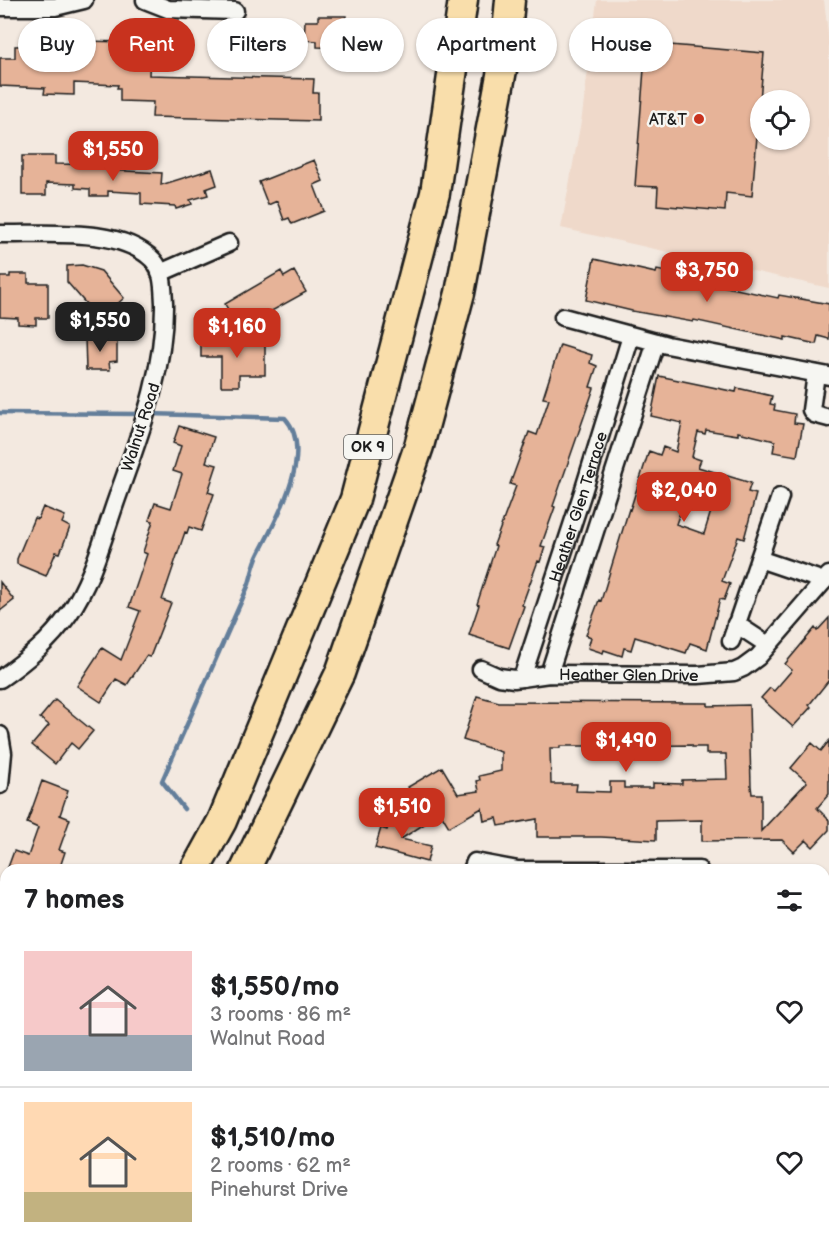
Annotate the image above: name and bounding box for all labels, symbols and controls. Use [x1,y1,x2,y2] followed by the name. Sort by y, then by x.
[18,18,96,72] chip: Buy
[108,18,195,72] chip: Rent
[207,18,308,72] chip: Filters
[320,18,404,72] chip: New
[416,18,557,72] chip: Apartment
[569,18,673,72] chip: House
[750,90,810,150] map controls
[750,90,810,150] button: locate
[649,111,687,130] place label: AT&T
[692,112,706,126] marker: AT&T
[64,131,162,182] pin: $1,550
[82,138,144,162] text: $1,550
[658,252,756,303] pin: $3,750
[675,259,739,283] text: $3,750
[51,302,149,353] pin: $1,550
[188,308,286,359] pin: $1,160
[69,309,131,333] text: $1,550
[207,315,267,339] text: $1,160
[118,381,165,474] street label: Walnut Road
[546,429,612,585] street label: Heather Glen Terrace
[344,435,392,459] road number: OK 9
[635,472,733,523] pin: $2,040
[651,479,717,503] text: $2,040
[559,666,699,686] street label: Heather Glen Drive
[577,722,675,773] pin: $1,490
[595,729,657,753] text: $1,490
[353,788,451,839] pin: $1,510
[373,795,431,819] text: $1,510
[773,884,806,917] icon: filters
[24,885,124,916] text: 7 homes
[210,972,339,1003] text: $1,550/mo
[72,975,144,1047] icon: home
[773,995,806,1028] icon: heart
[210,1003,351,1027] text: 3 rooms · 86 m²
[210,1027,325,1051] text: Walnut Road
[210,1123,335,1154] text: $1,510/mo
[72,1126,144,1198] icon: home
[773,1146,806,1179] icon: heart
[210,1154,351,1178] text: 2 rooms · 62 m²
[210,1178,348,1202] text: Pinehurst Drive

